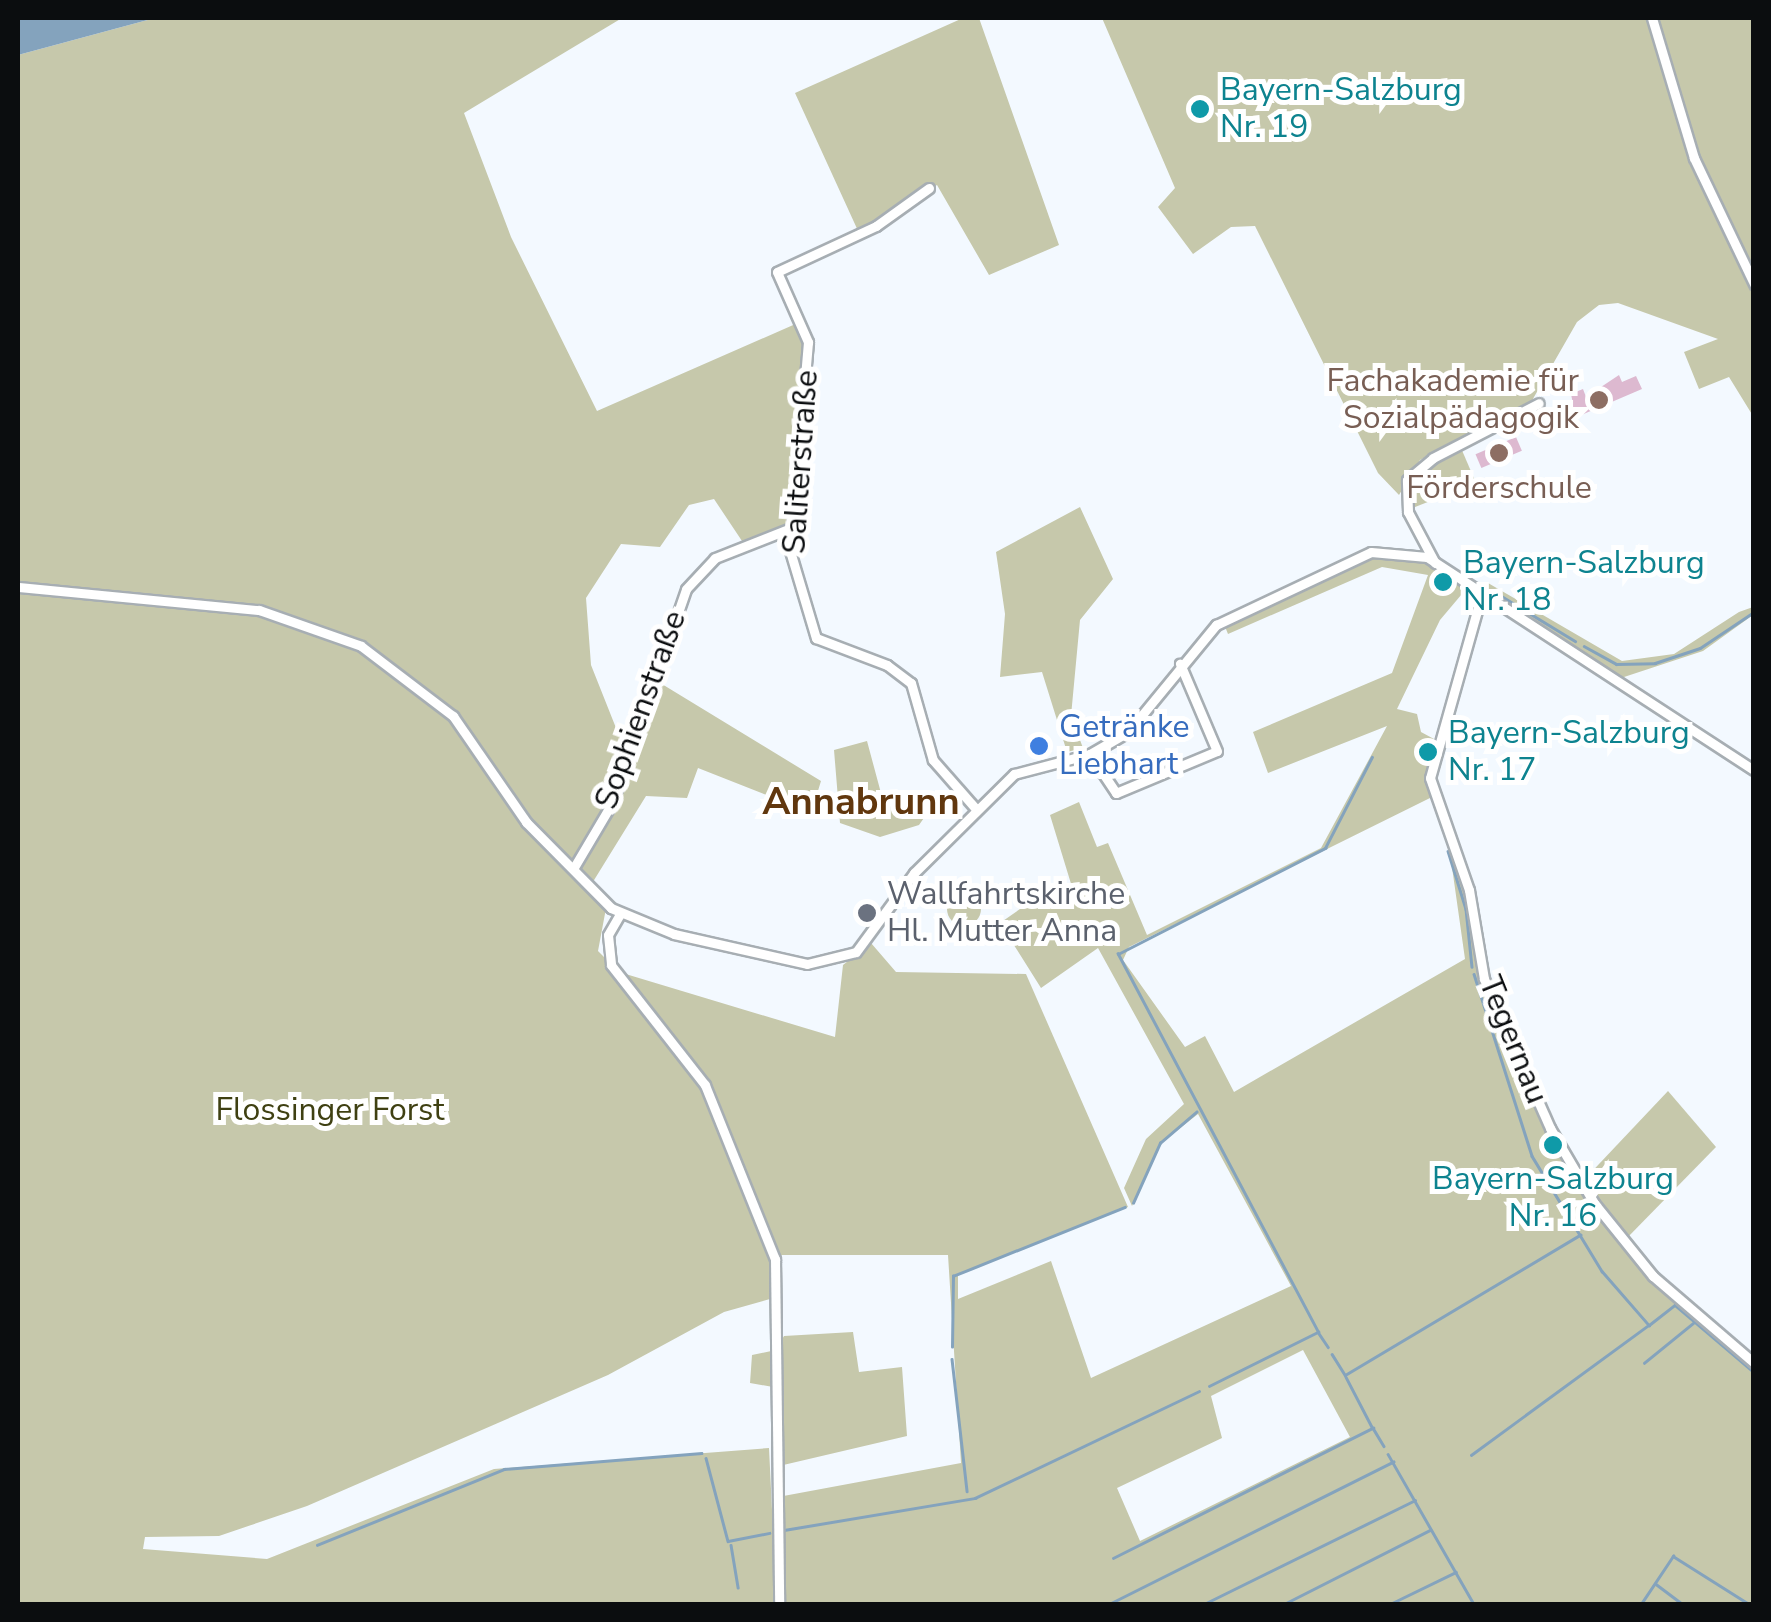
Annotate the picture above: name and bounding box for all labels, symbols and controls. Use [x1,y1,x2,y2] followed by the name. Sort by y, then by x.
[1220,72,1462,147] place label: Bayern-Salzburg Nr. 19
[1189,98,1211,120] marker: Bayern-Salzburg Nr. 19
[1327,363,1579,438] place label: Fachakademie für Sozialpädagogik
[775,369,827,555] street label: Saliterstraße
[1588,389,1610,411] marker: Fachakademie für Sozialpädagogik
[1488,442,1510,464] marker: Förderschule
[1406,469,1592,507] place label: Förderschule
[1463,545,1705,620] place label: Bayern-Salzburg Nr. 18
[1432,571,1454,593] marker: Bayern-Salzburg Nr. 18
[587,606,695,814] street label: Sophienstraße
[1059,709,1189,784] place label: Getränke Liebhart
[1448,715,1690,790] place label: Bayern-Salzburg Nr. 17
[1028,735,1050,757] marker: Getränke Liebhart
[1417,741,1439,763] marker: Bayern-Salzburg Nr. 17
[762,779,960,825] district label: Annabrunn
[887,876,1125,951] place label: Wallfahrtskirche Hl. Mutter Anna
[856,902,878,924] marker: Wallfahrtskirche Hl. Mutter Anna
[1470,971,1556,1109] street label: Tegernau
[216,1091,444,1129] park label: Flossinger Forst
[1542,1134,1564,1156] marker: Bayern-Salzburg Nr. 16
[1432,1161,1674,1236] place label: Bayern-Salzburg Nr. 16

